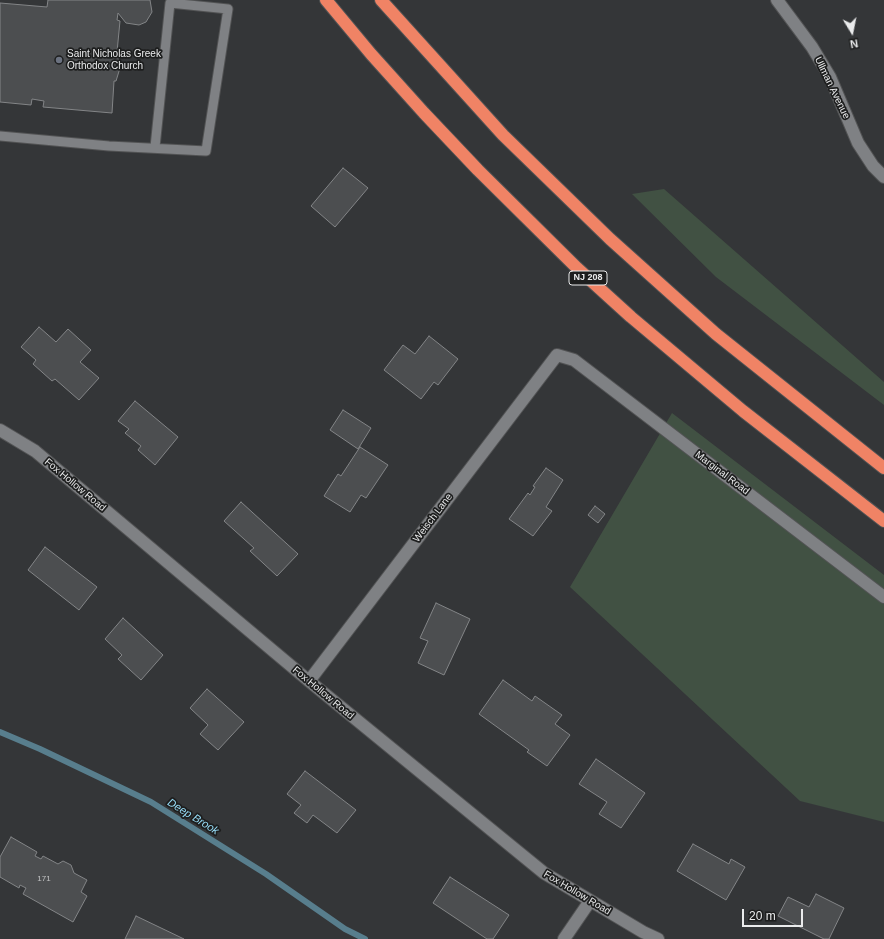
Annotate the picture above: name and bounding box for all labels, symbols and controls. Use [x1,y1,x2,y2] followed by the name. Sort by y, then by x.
[832,12,872,52] north arrow
[849,37,859,50] text: N
[67,48,161,72] place label: Saint Nicholas Greek Orthodox Church
[54,55,64,65] marker: Saint Nicholas Greek Orthodox Church
[812,55,852,121] street label: Ullman Avenue
[569,271,607,285] road number: NJ 208
[692,449,752,497] street label: Marginal Road
[42,456,108,514] street label: Fox Hollow Road
[411,491,455,545] street label: Weisch Lane
[290,664,356,722] street label: Fox Hollow Road
[165,796,221,838] water label: Deep Brook
[541,868,613,918] street label: Fox Hollow Road
[37,874,51,884] house number: 171
[744,901,805,927] scale bar
[749,909,776,923] text: 20 m

